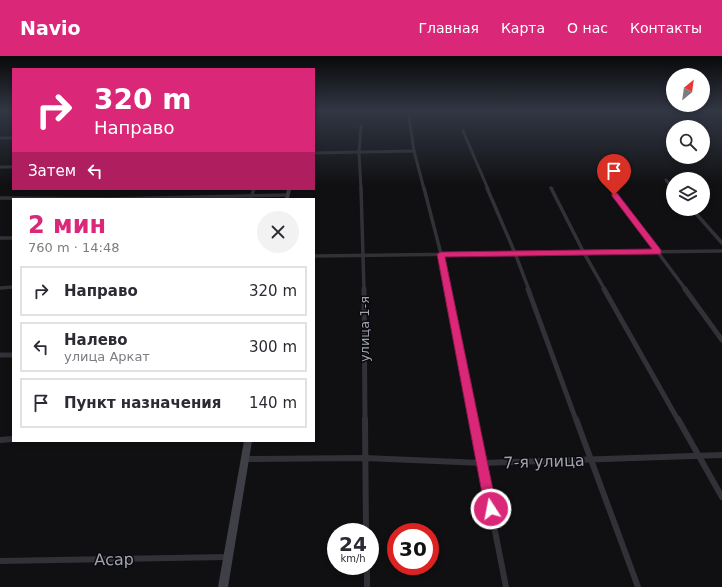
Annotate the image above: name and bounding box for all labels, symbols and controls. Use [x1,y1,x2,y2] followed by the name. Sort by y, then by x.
[20,17,81,39] text: Navio
[418,20,479,36] text: Главная
[501,20,545,36] text: Карта
[567,20,608,36] text: О нас
[630,20,702,36] text: Контакты
[666,68,710,112] north arrow
[666,68,710,216] map controls
[94,83,191,116] text: 320 m
[28,84,80,136] icon: right
[94,117,174,138] text: Направо
[666,120,710,164] button: search
[597,154,631,195] pin
[84,160,106,182] icon: left
[603,160,625,182] icon: arrive
[28,162,76,180] text: Затем
[666,172,710,216] button: layers
[28,211,106,239] text: 2 мин
[257,211,299,253] button: close
[28,240,119,255] text: 760 m · 14:48
[30,280,52,302] icon: right
[64,282,138,300] text: Направо
[249,282,297,300] text: 320 m
[357,296,372,362] street label: улица 1-я
[64,331,128,349] text: Налево
[30,336,52,358] icon: left
[249,338,297,356] text: 300 m
[64,349,150,364] text: улица Аркат
[30,392,52,414] icon: arrive
[64,394,221,412] text: Пункт назначения
[249,394,297,412] text: 140 m
[503,451,585,472] street label: 7-я улица
[470,488,512,530] position arrow
[387,523,439,575] speed limit sign: 30
[339,532,367,556] text: 24
[94,550,134,569] street label: Асар
[340,553,366,564] text: km/h

